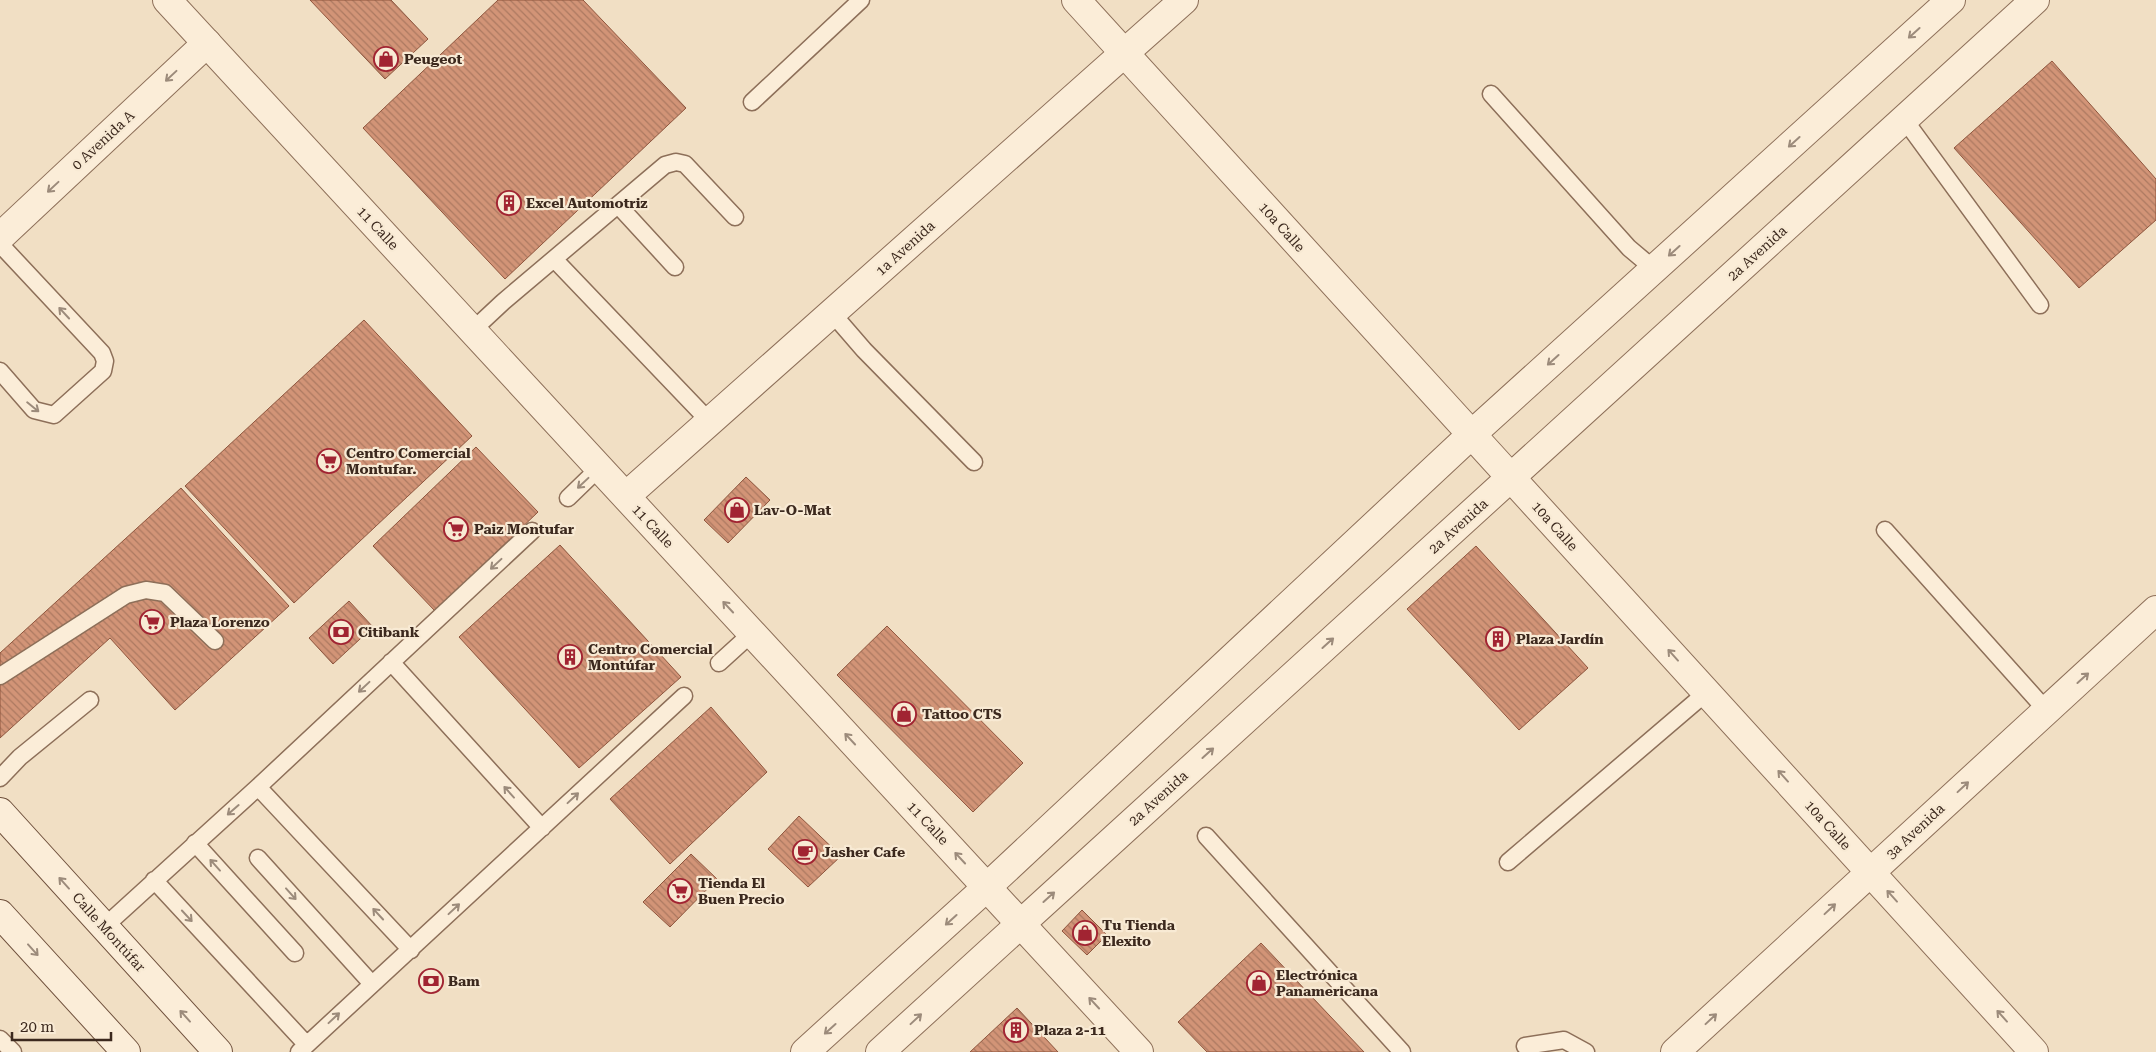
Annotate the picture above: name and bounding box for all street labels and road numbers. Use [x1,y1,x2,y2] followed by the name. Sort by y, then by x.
[68,107,138,173] street label: 0 Avenida A
[1256,199,1308,255] street label: 10a Calle
[354,203,402,253] street label: 11 Calle
[872,217,938,279] street label: 1a Avenida
[1724,222,1790,284] street label: 2a Avenida
[1425,495,1491,557] street label: 2a Avenida
[1529,498,1581,554] street label: 10a Calle
[629,501,677,551] street label: 11 Calle
[1125,767,1191,829] street label: 2a Avenida
[1802,797,1854,853] street label: 10a Calle
[904,798,952,848] street label: 11 Calle
[1883,800,1948,862] street label: 3a Avenida
[69,889,149,975] street label: Calle Montúfar

